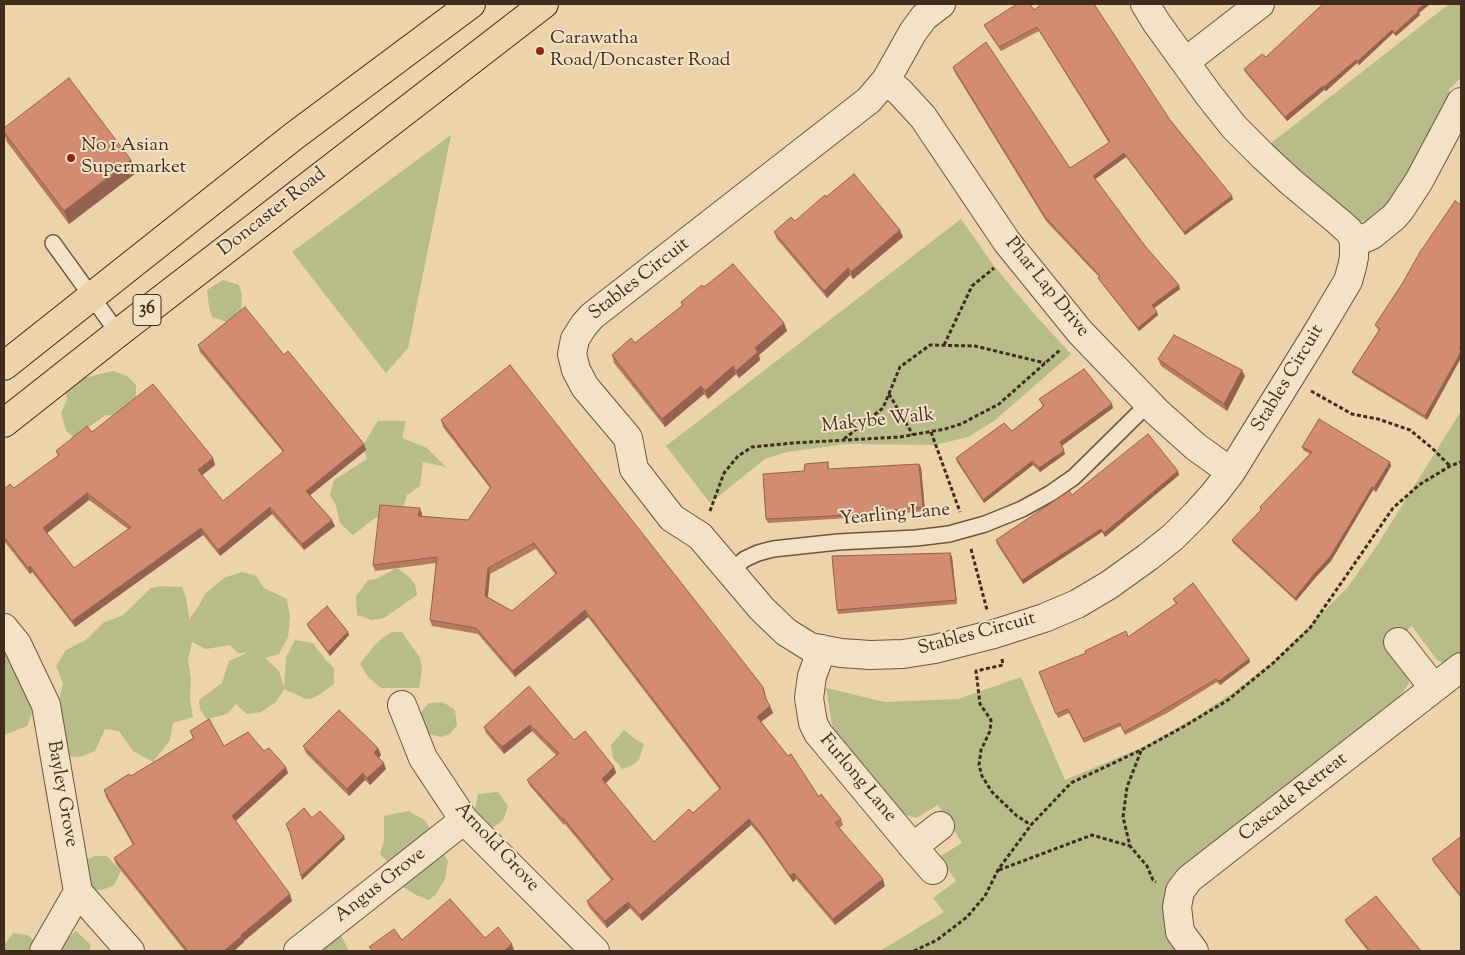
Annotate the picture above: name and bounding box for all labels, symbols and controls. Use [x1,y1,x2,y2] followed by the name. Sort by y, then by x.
[550,29,731,73] place label: Carawatha Road/Doncaster Road
[534,45,546,57] marker: Carawatha Road/Doncaster Road
[81,136,186,180] place label: No 1 Asian Supermarket
[65,152,77,164] marker: No 1 Asian Supermarket
[215,164,331,262] street label: Doncaster Road
[999,233,1093,343] street label: Phar Lap Drive
[585,234,695,326] street label: Stables Circuit
[133,294,161,326] road number: 36
[1248,321,1330,437] street label: Stables Circuit
[820,405,936,439] street label: Makybe Walk
[839,500,951,532] street label: Yearling Lane
[916,608,1038,662] street label: Stables Circuit
[813,730,901,828] street label: Furlong Lane
[40,739,82,849] street label: Bayley Grove
[1235,749,1353,847] street label: Cascade Retreat
[449,798,543,898] street label: Arnold Grove
[331,843,431,929] street label: Angus Grove

